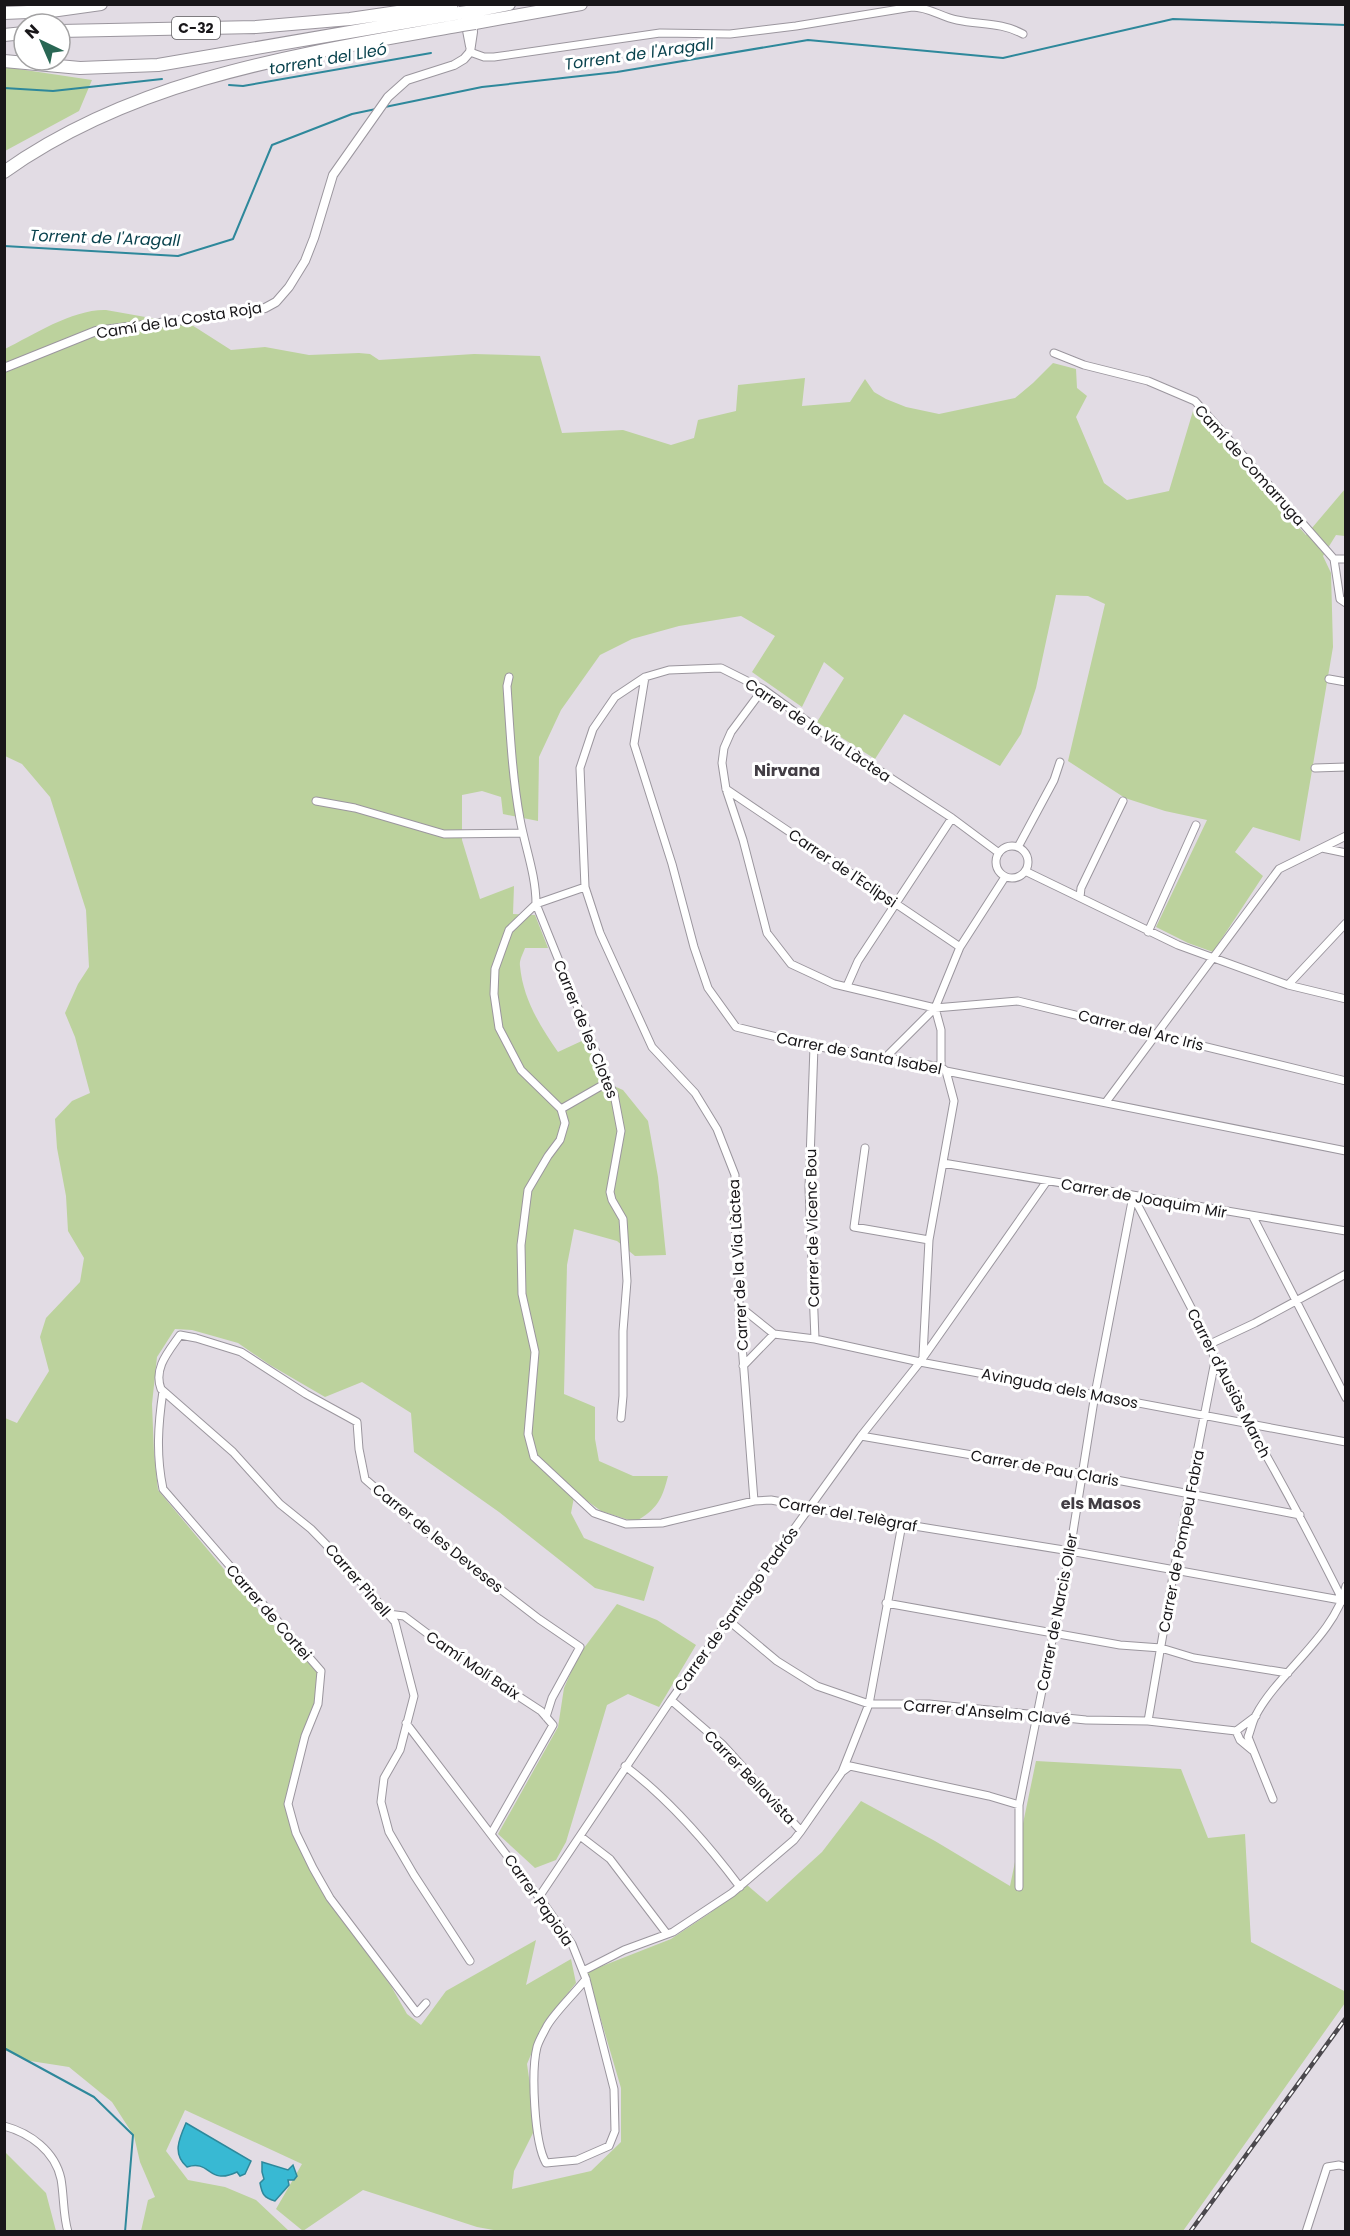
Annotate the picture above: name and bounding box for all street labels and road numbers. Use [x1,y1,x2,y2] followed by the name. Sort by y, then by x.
[172,17,220,39] road number: C-32
[95,297,263,343] street label: Camí de la Costa Roja
[1190,400,1310,530] street label: Camí de Comarruga
[741,673,895,787] street label: Carrer de la Via Làctea
[784,824,902,912] street label: Carrer de l'Eclipsi
[549,957,623,1101] street label: Carrer de les Clotes
[1076,1004,1206,1056] street label: Carrer del Arc Iris
[774,1027,944,1079] street label: Carrer de Santa Isabel
[800,1149,824,1307] street label: Carrer de Vicenc Bou
[1059,1173,1229,1223] street label: Carrer de Joaquim Mir
[723,1179,753,1351] street label: Carrer de la Via Làctea
[1182,1305,1276,1461] street label: Carrer d'Ausiàs March
[980,1363,1140,1414] street label: Avinguda dels Masos
[969,1445,1121,1491] street label: Carrer de Pau Claris
[1153,1448,1209,1634] street label: Carrer de Pompeu Fabra
[368,1479,508,1597] street label: Carrer de les Deveses
[777,1491,919,1537] street label: Carrer del Telègraf
[669,1522,803,1696] street label: Carrer de Santiago Padrós
[1031,1531,1083,1693] street label: Carrer de Narcis Oller
[320,1539,396,1621] street label: Carrer Pinell
[222,1560,316,1664] street label: Carrer de Cortei
[422,1626,524,1704] street label: Camí Molí Baix
[903,1694,1071,1730] street label: Carrer d'Anselm Clavé
[700,1725,800,1829] street label: Carrer Bellavista
[499,1850,579,1950] street label: Carrer Papiola

